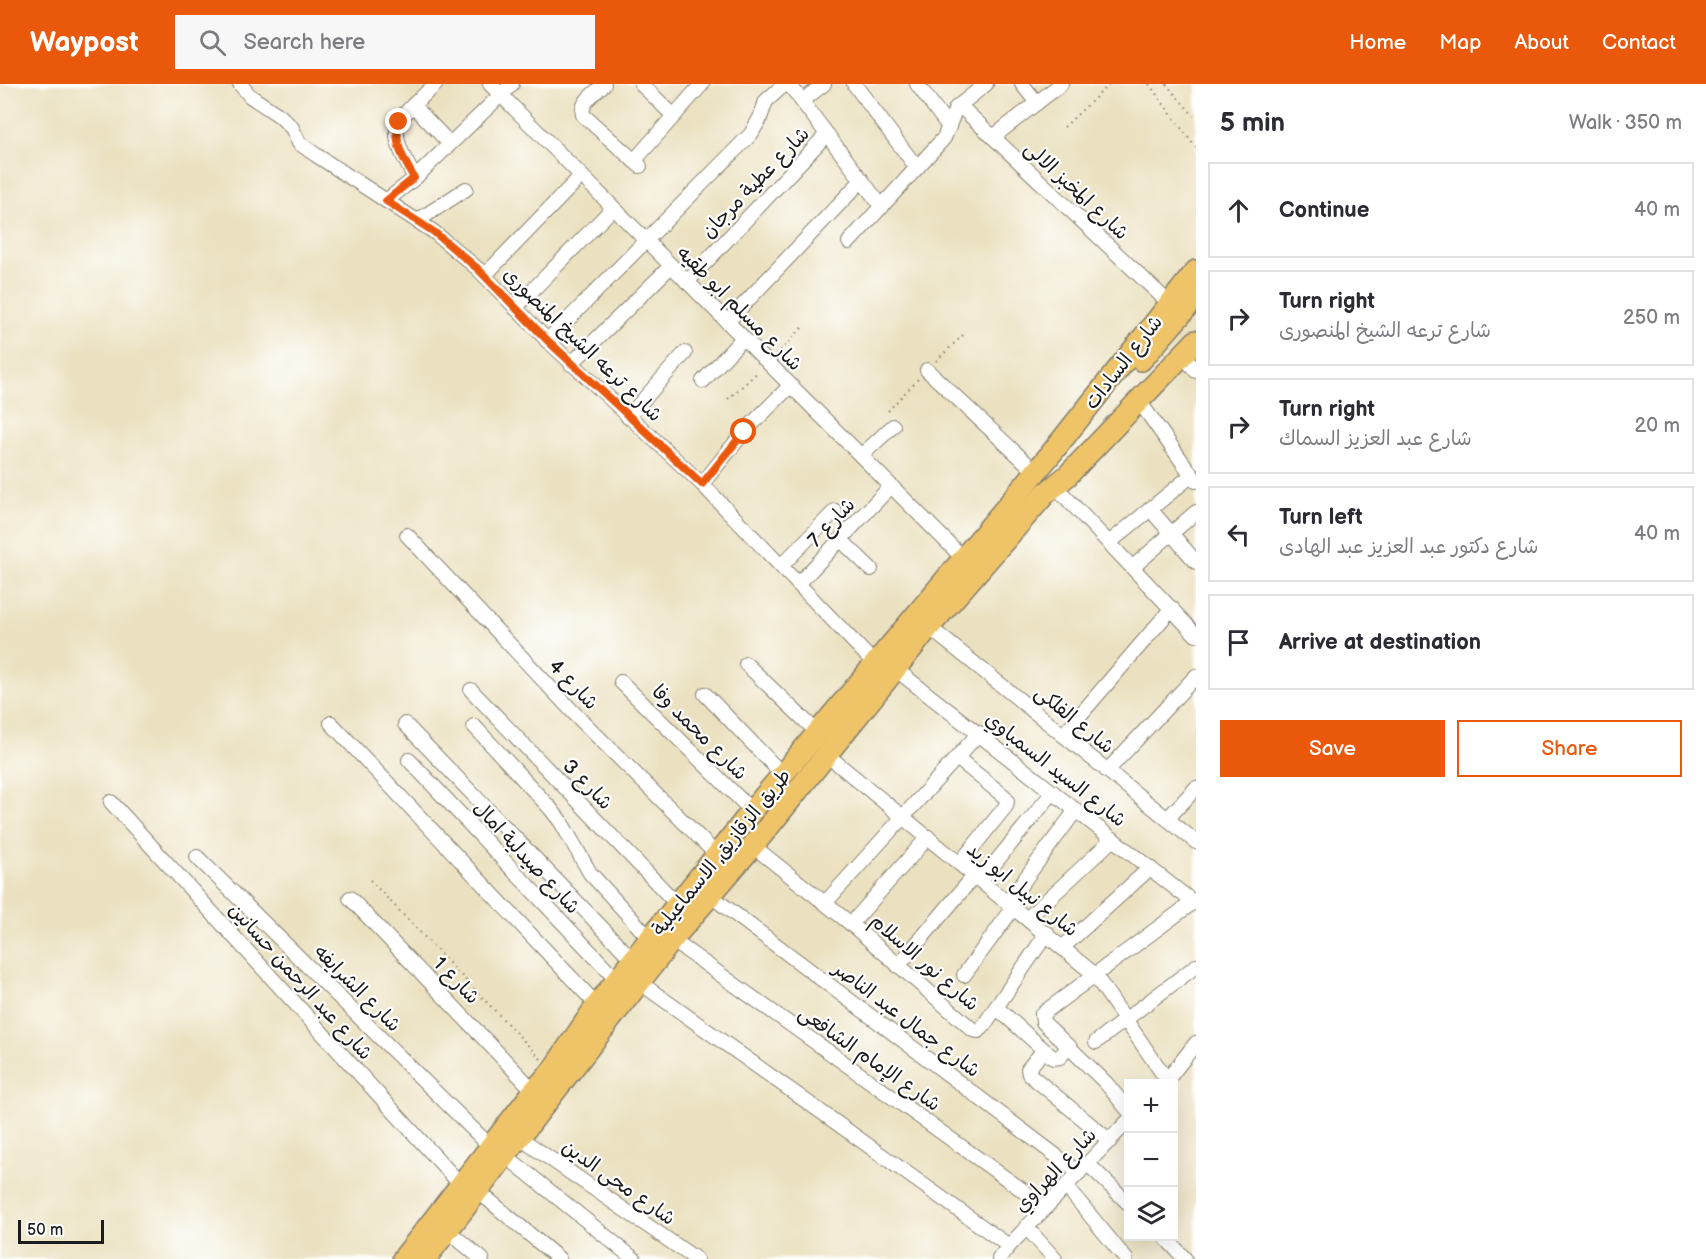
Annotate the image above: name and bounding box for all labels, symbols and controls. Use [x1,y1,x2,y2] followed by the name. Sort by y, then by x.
[175,15,595,69] search box
[30,26,139,59] text: Waypost
[196,26,229,59] icon: search
[244,29,365,56] text: Search here
[1349,30,1406,55] text: Home
[1439,30,1481,55] text: Map
[1514,30,1569,55] text: About
[1602,30,1676,55] text: Contact
[385,108,411,134] route end
[1220,108,1285,139] text: 5 min
[1569,111,1682,135] text: Walk · 350 m
[697,122,816,244] street label: شارع عطية مرجان
[1019,136,1133,246] street label: شارع المخبز الالى
[1222,194,1255,227] icon: ahead
[1279,197,1369,224] text: Continue
[1634,198,1680,222] text: 40 m
[670,241,807,378] street label: شارع مسلم ابو طقيه
[497,262,667,428] street label: شارع ترعه الشيخ المنصورى
[1279,288,1375,315] text: Turn right
[1222,302,1255,335] icon: right
[1623,306,1680,330] text: 250 m
[1080,311,1169,415] street label: شارع السادات
[1279,319,1491,343] text: شارع ترعه الشيخ المنصورى
[1279,396,1375,423] text: Turn right
[1222,410,1255,443] icon: right
[1635,414,1680,438] text: 20 m
[730,418,756,444] route start
[1279,427,1472,451] text: شارع عبد العزيز السماك
[803,493,861,553] street label: شارع 7
[1279,504,1363,531] text: Turn left
[1222,518,1255,551] icon: left
[1634,522,1680,546] text: 40 m
[1279,535,1539,559] text: شارع دكتور عبد العزيز عبد الهادى
[1222,626,1255,659] icon: arrive
[1279,629,1481,656] text: Arrive at destination
[543,654,603,716] street label: شارع 4
[646,680,752,786] street label: شارع محمد وفا
[1029,680,1119,760] street label: شارع الفلكى
[979,707,1131,834] street label: شارع السيد السمباوي
[1220,720,1445,777] button: Save
[1457,720,1682,777] button: Share
[557,754,617,816] street label: شارع 3
[647,764,797,941] street label: طريق الزقازيق, الاسماعيلية
[467,796,585,920] street label: شارع صيدلية امال
[961,838,1083,943] street label: شارع نبيل ابو زيد
[222,898,377,1066] street label: شارع عبد الرحمن حسانين
[864,909,984,1018] street label: شارع نور الاسلام
[308,940,406,1038] street label: شارع الشرايفه
[427,952,485,1010] street label: شارع 1
[826,955,985,1084] street label: شارع جمال عبد الناصر
[793,1001,945,1118] street label: شارع الإمام الشافعى
[1124,1079,1178,1241] map controls
[1124,1079,1178,1133] button: +
[1010,1123,1103,1219] street label: شارع الهراوي
[1124,1133,1178,1187] button: −
[556,1135,680,1232] street label: شارع محى الدين
[1124,1187,1178,1241] button: layers
[18,1217,104,1244] scale bar
[27,1221,63,1240] text: 50 m

